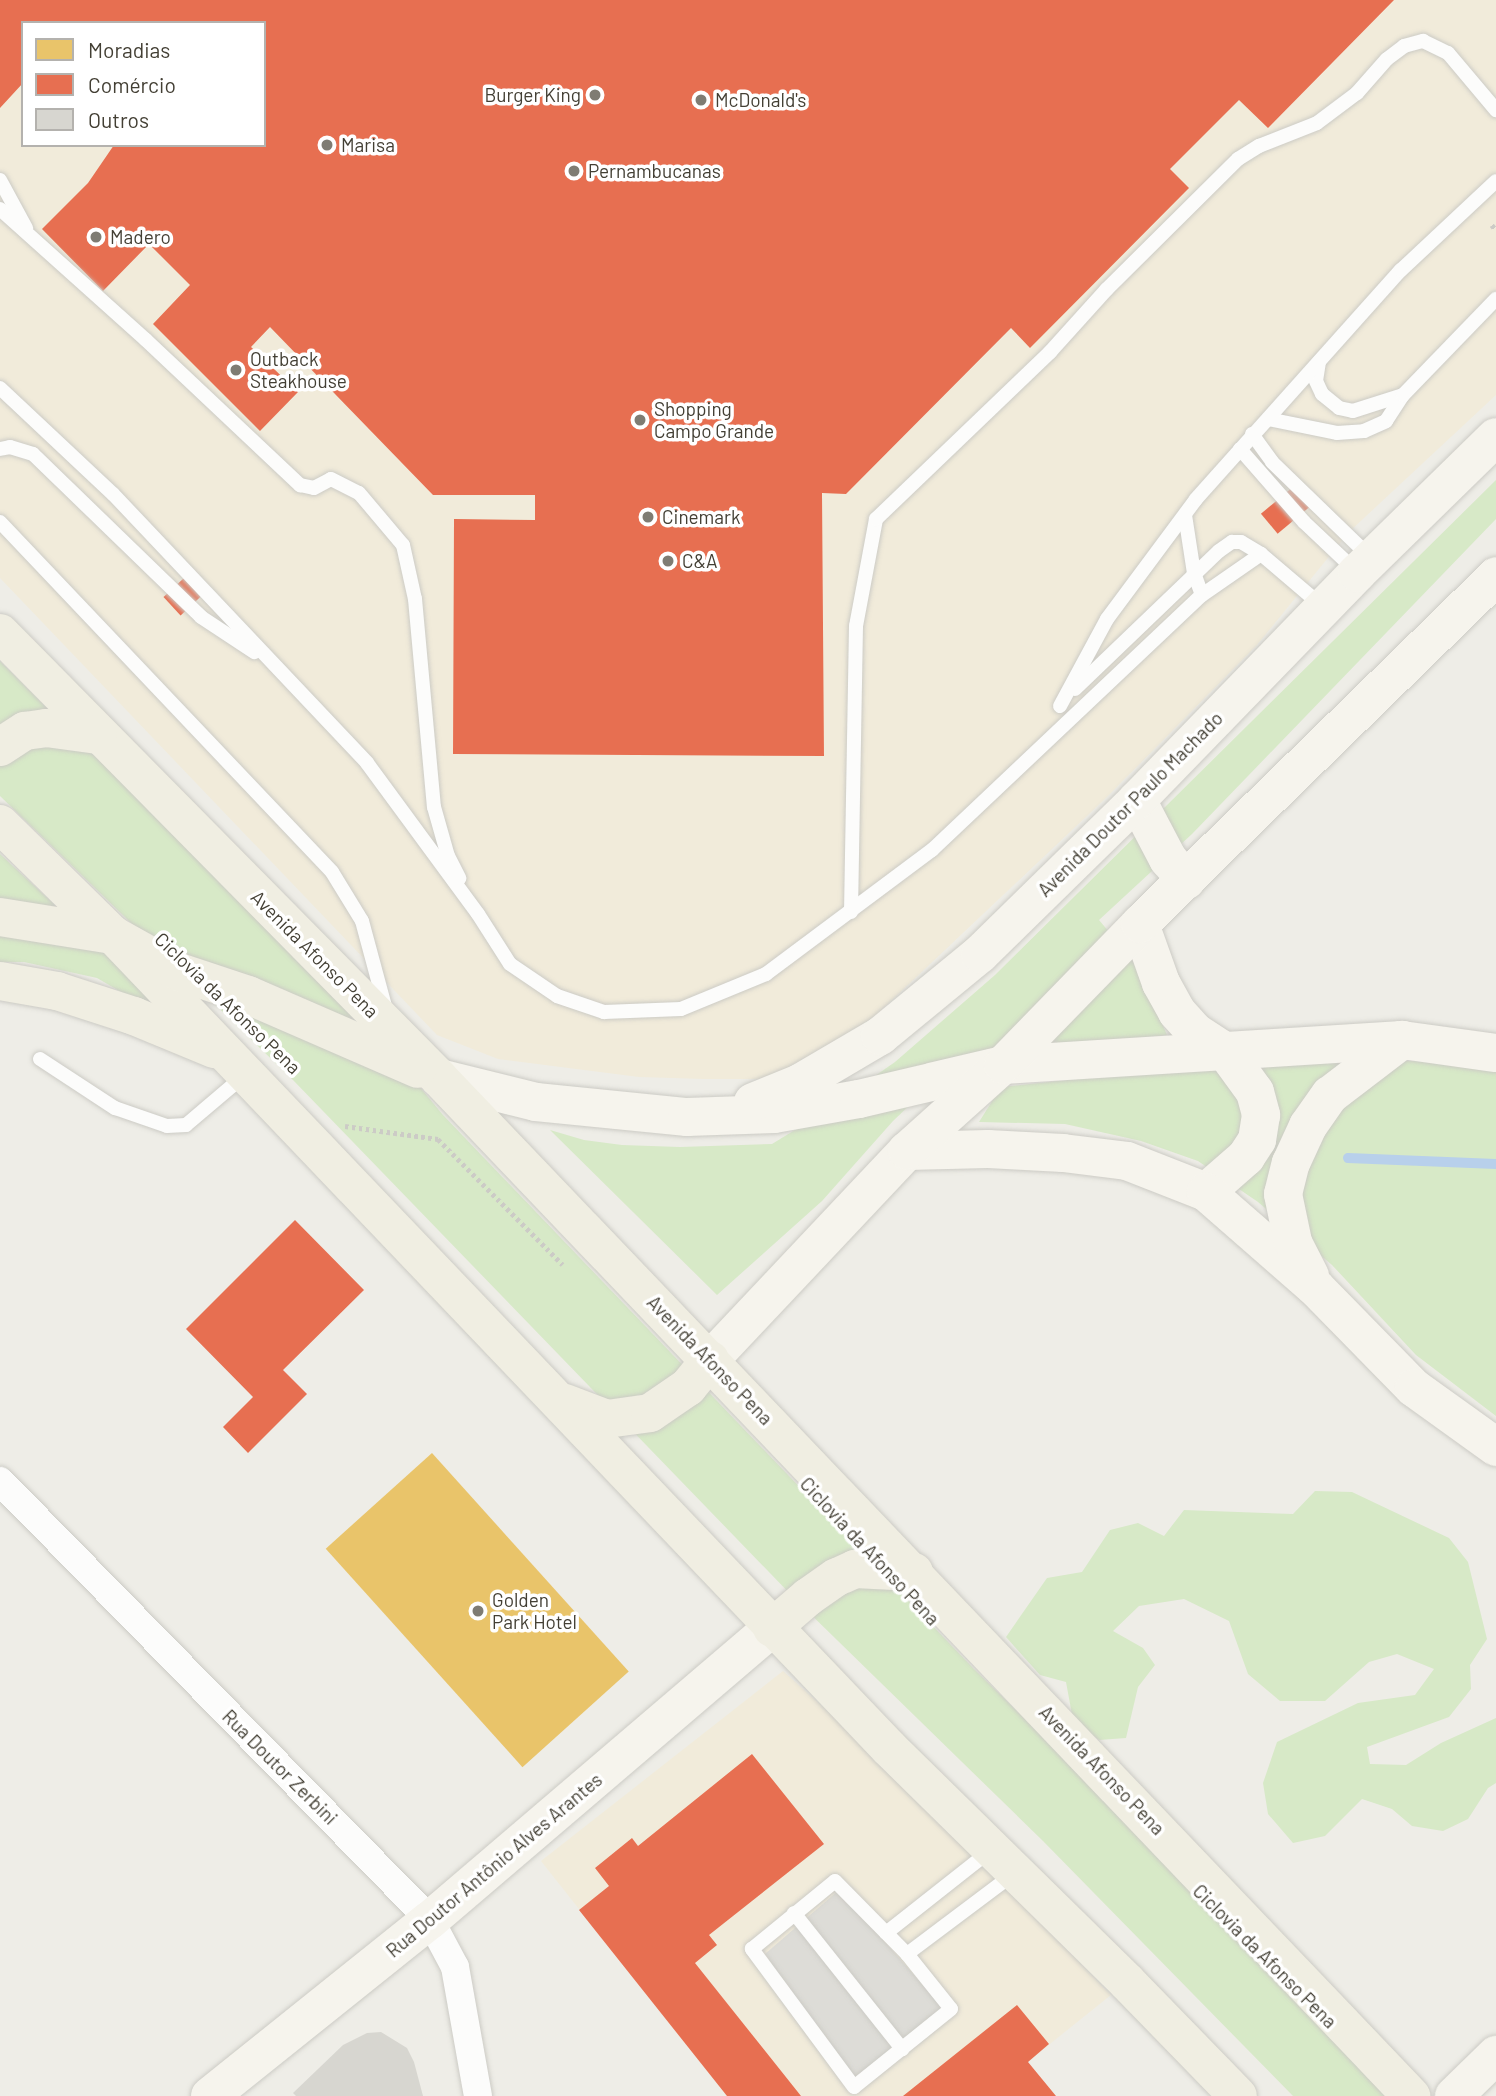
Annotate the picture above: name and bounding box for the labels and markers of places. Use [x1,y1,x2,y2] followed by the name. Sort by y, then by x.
[485,84,581,106] place label: Burger King
[587,87,603,103] marker: Burger King
[715,89,806,111] place label: McDonald's
[693,92,709,108] marker: McDonald's
[341,134,395,156] place label: Marisa
[319,137,335,153] marker: Marisa
[588,160,721,182] place label: Pernambucanas
[566,163,582,179] marker: Pernambucanas
[110,226,171,248] place label: Madero
[88,229,104,245] marker: Madero
[250,348,347,392] place label: Outback Steakhouse
[228,362,244,378] marker: Outback Steakhouse
[654,398,774,442] place label: Shopping Campo Grande
[632,412,648,428] marker: Shopping Campo Grande
[662,506,740,528] place label: Cinemark
[640,509,656,525] marker: Cinemark
[682,550,718,572] place label: C&A
[660,553,676,569] marker: C&A
[492,1589,577,1633] place label: Golden Park Hotel
[470,1603,486,1619] marker: Golden Park Hotel

